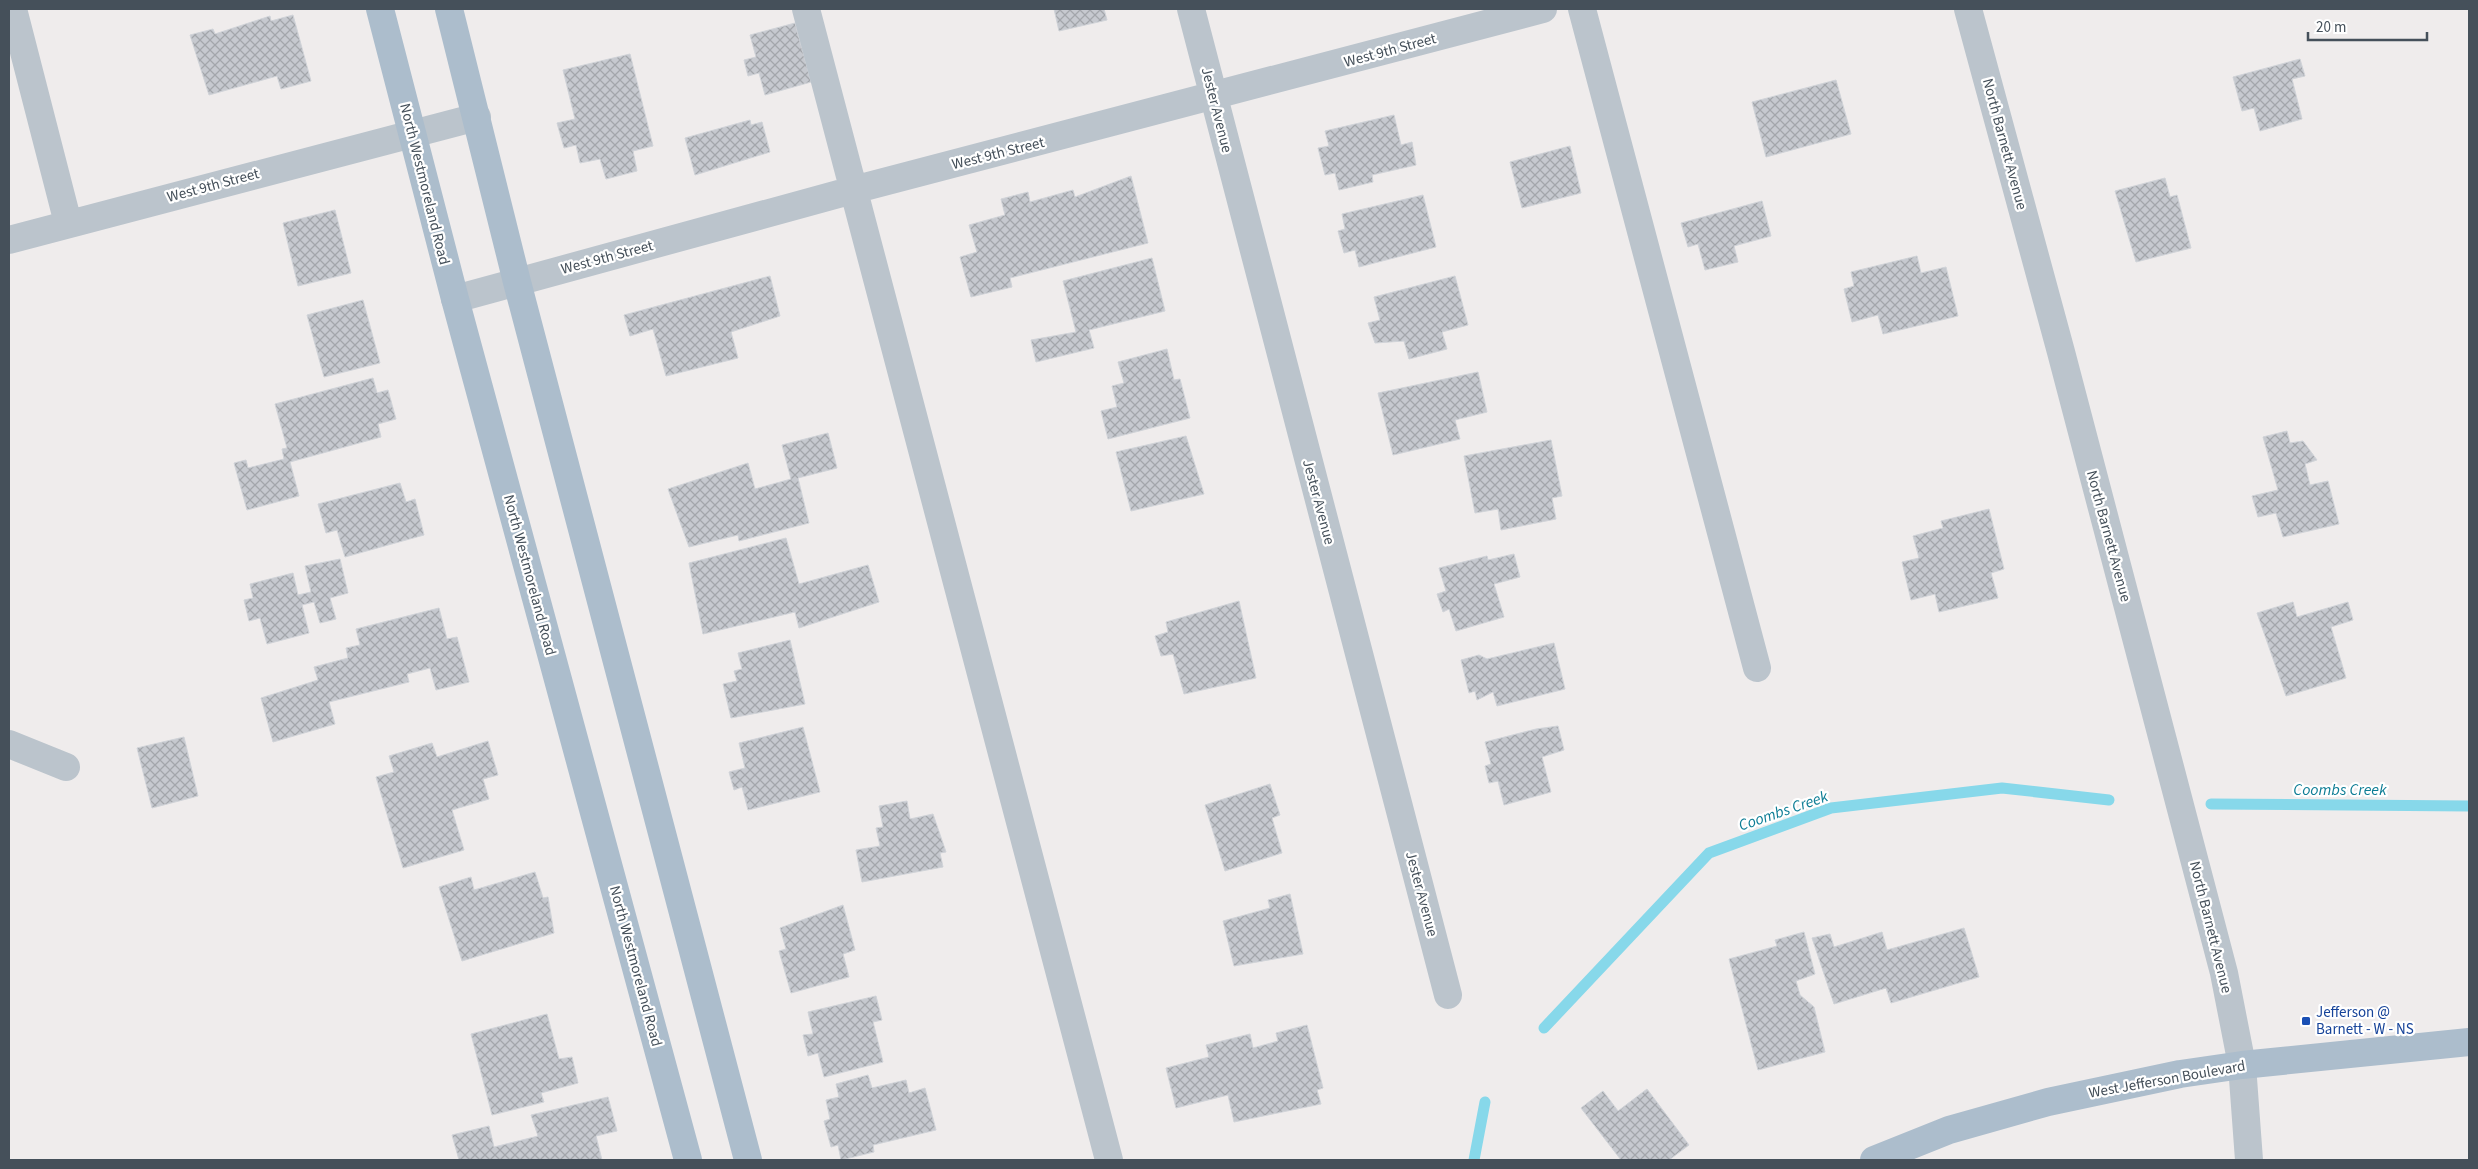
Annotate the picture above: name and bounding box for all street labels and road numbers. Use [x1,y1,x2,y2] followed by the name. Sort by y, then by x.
[1342,28,1439,73] street label: West 9th Street
[1196,65,1237,155] street label: Jester Avenue
[1977,76,2032,212] street label: North Barnett Avenue
[394,101,455,267] street label: North Westmoreland Road
[950,132,1047,175] street label: West 9th Street
[165,163,262,208] street label: West 9th Street
[559,235,656,280] street label: West 9th Street
[1297,457,1340,547] street label: Jester Avenue
[2081,468,2136,604] street label: North Barnett Avenue
[498,492,561,658] street label: North Westmoreland Road
[1400,849,1443,939] street label: Jester Avenue
[2184,859,2237,995] street label: North Barnett Avenue
[604,883,667,1049] street label: North Westmoreland Road
[2087,1055,2247,1104] street label: West Jefferson Boulevard

